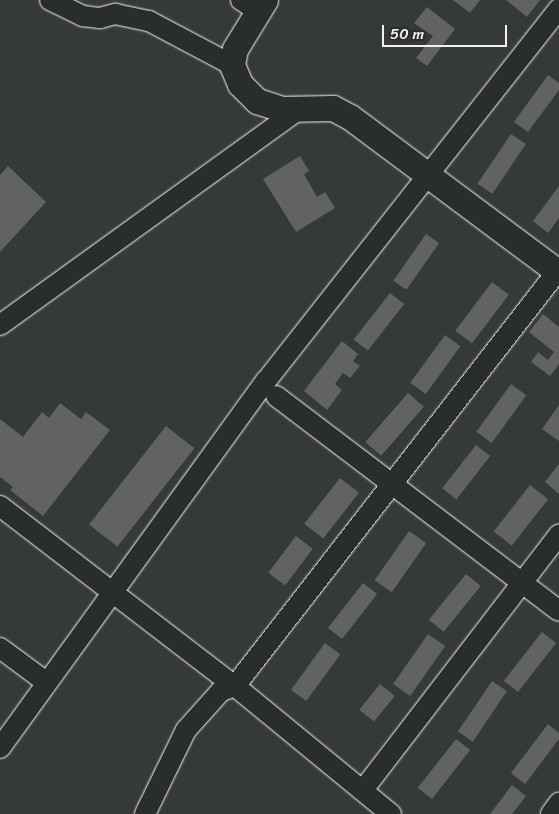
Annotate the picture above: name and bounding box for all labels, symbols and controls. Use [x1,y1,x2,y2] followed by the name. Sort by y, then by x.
[384,15,509,47] scale bar
[390,21,424,47] text: 50 m

